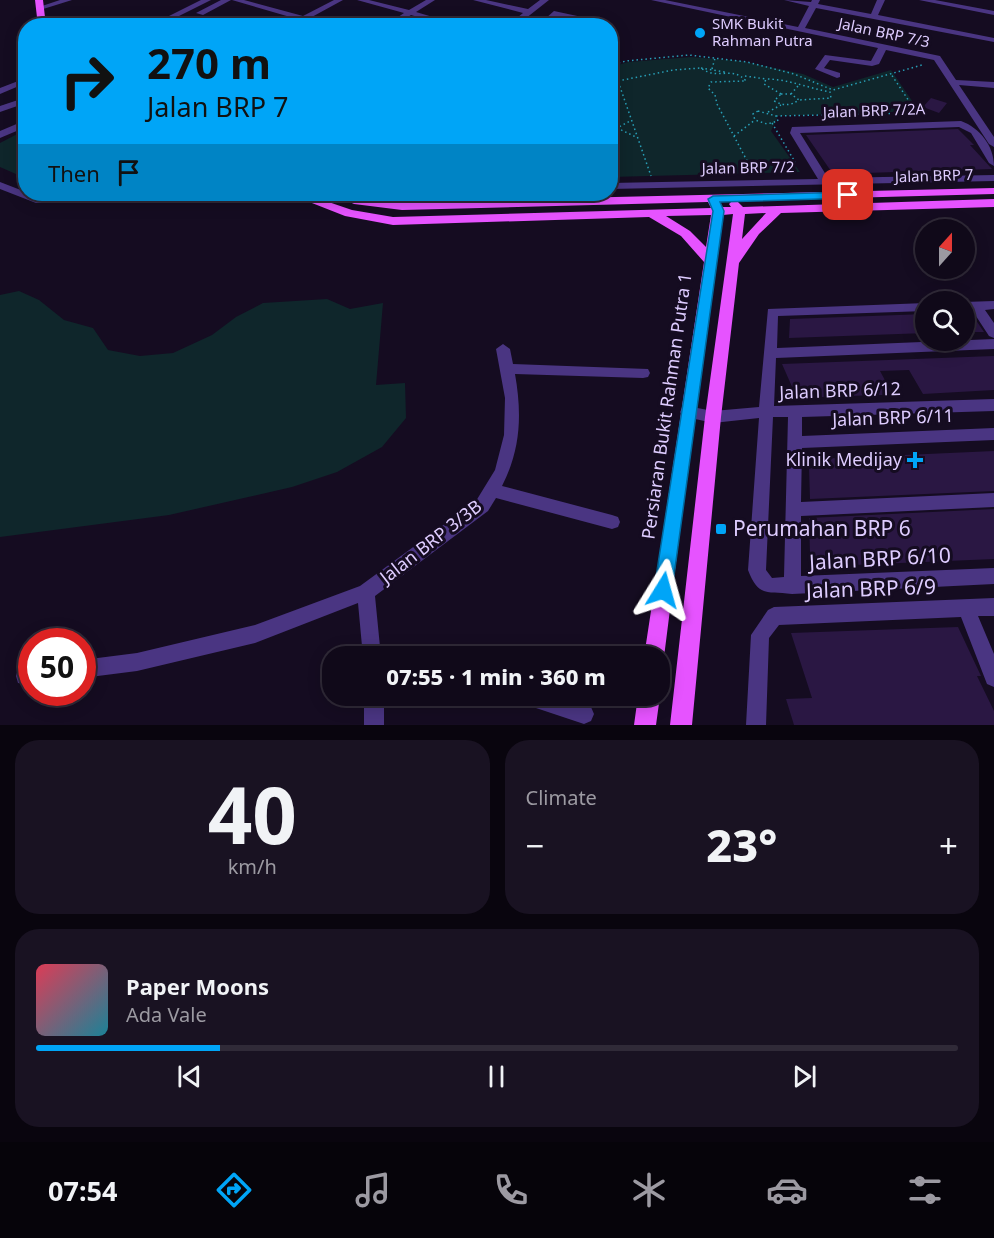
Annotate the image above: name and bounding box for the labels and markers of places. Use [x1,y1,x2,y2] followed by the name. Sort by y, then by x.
[712,13,813,50] place label: SMK Bukit Rahman Putra
[693,26,707,40] marker: SMK Bukit Rahman Putra
[822,169,873,220] pin
[785,447,903,471] place label: Klinik Medijay
[906,451,924,469] marker: Klinik Medijay
[733,514,911,542] place label: Perumahan BRP 6
[714,522,728,536] marker: Perumahan BRP 6

